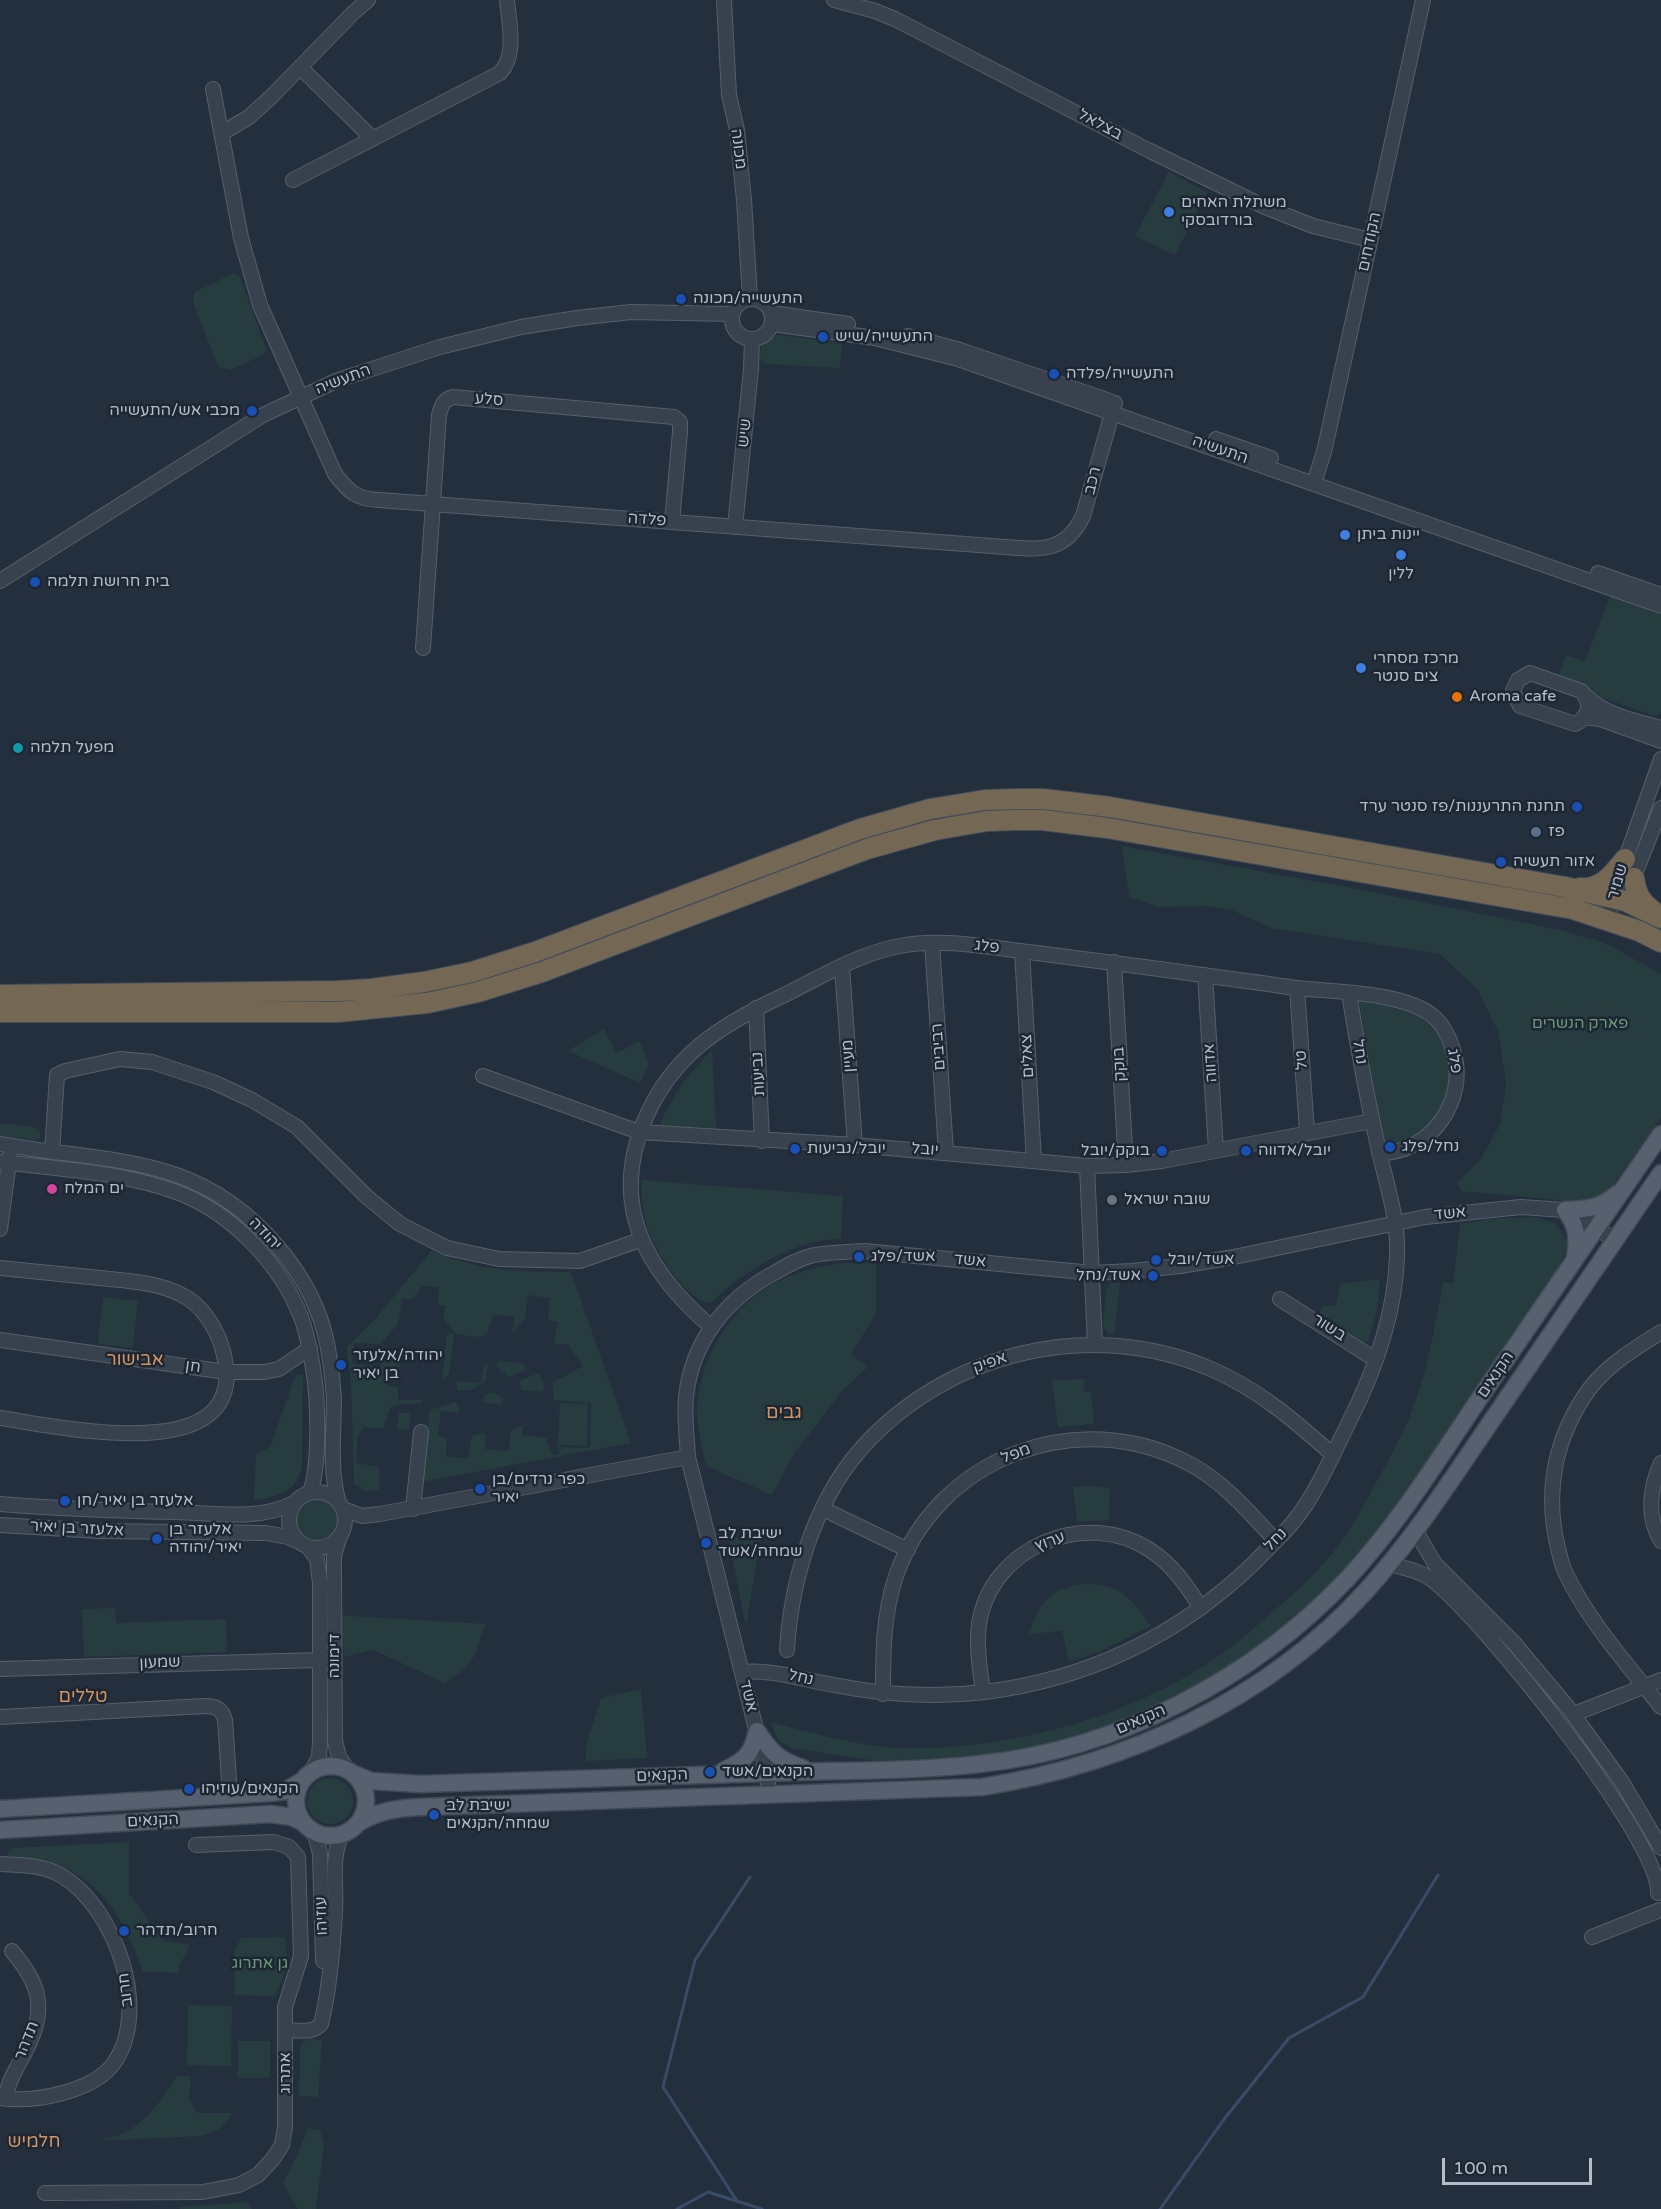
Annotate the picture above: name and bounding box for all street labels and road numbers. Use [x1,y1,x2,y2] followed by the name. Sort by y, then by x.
[1074,105,1126,145] street label: בצלאל
[726,128,750,170] street label: מכונה
[1354,211,1386,273] street label: הקודחים
[313,361,373,399] street label: התעשיה
[474,389,504,411] street label: סלע
[734,418,756,448] street label: שיש
[1190,432,1250,468] street label: התעשיה
[1080,465,1106,497] street label: רכב
[627,509,667,531] street label: פלדה
[1603,862,1633,902] street label: שמיר
[974,936,1000,958] street label: פלג
[928,1023,950,1071] street label: רביבים
[1017,1033,1039,1079] street label: צאלים
[1348,1038,1370,1066] street label: נחל
[838,1039,860,1073] street label: מעיין
[1200,1043,1222,1083] street label: אדווה
[1110,1046,1130,1082] street label: בוקק
[1442,1047,1466,1075] street label: פלג
[1292,1049,1312,1071] street label: טל
[748,1051,770,1097] street label: נביעות
[911,1139,939,1161] street label: יובל
[1433,1203,1467,1225] street label: אשד
[245,1213,285,1255] street label: יהודה
[953,1250,987,1272] street label: אשד
[1309,1310,1349,1346] street label: בשור
[970,1348,1010,1378] street label: אפיק
[1474,1348,1518,1402] street label: הקנאים
[184,1356,202,1378] street label: חן
[999,1440,1033,1468] street label: מפל
[30,1517,124,1541] street label: אלעזר בן יאיר
[1260,1524,1292,1556] street label: נחל
[1032,1528,1068,1556] street label: ערוץ
[325,1633,345,1679] street label: דימונה
[139,1653,181,1673] street label: שמעון
[787,1666,815,1690] street label: נחל
[735,1678,761,1714] street label: אשד
[1113,1701,1169,1739] street label: הקנאים
[636,1766,688,1786] street label: הקנאים
[127,1810,179,1832] street label: הקנאים
[312,1896,332,1936] street label: עוזיהו
[114,1972,138,2008] street label: חרוב
[11,2019,43,2063] street label: תדהר
[276,2052,296,2094] street label: אתרוג

